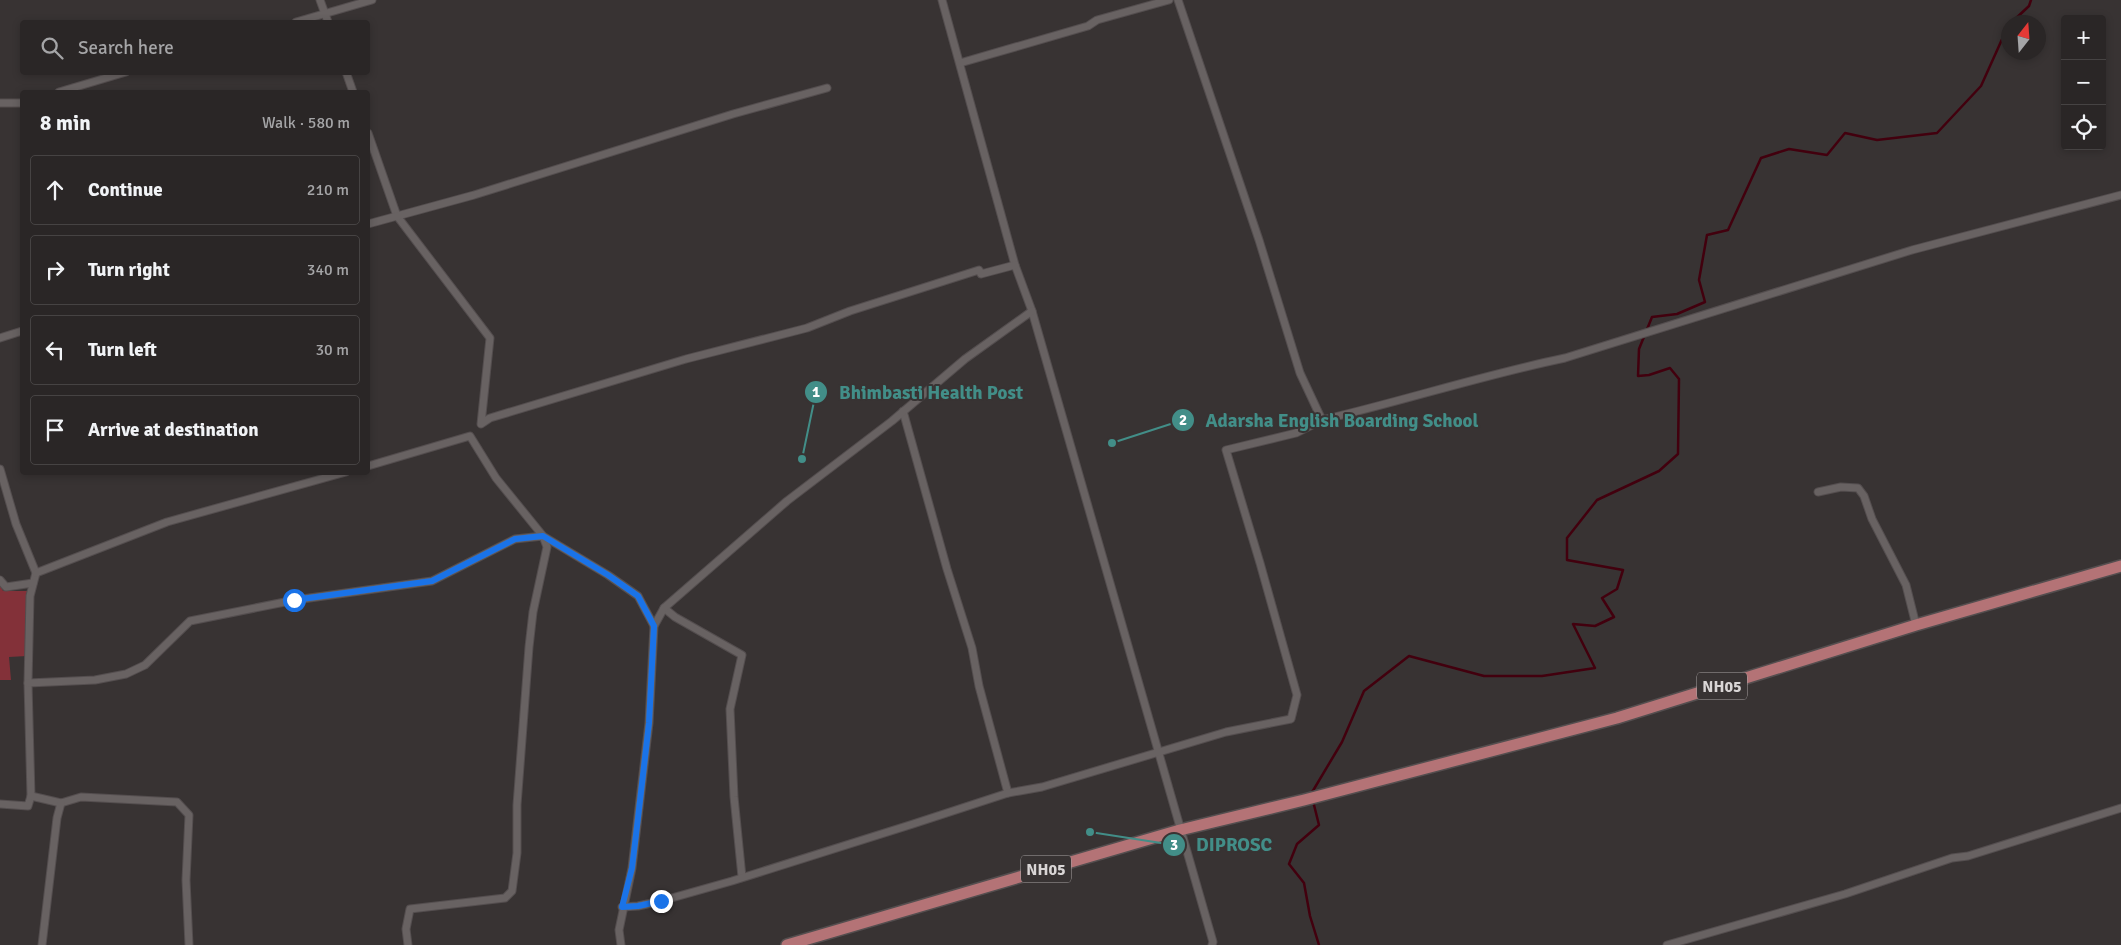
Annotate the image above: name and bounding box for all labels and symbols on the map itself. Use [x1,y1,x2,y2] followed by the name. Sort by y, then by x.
[2001,15,2046,60] north arrow
[804,375,1033,409] callout: Bhimbasti Health Post
[839,381,1023,405] text: Bhimbasti Health Post
[812,383,820,401] text: 1
[1171,403,1489,437] callout: Adarsha English Boarding School
[1206,409,1478,433] text: Adarsha English Boarding School
[1179,411,1187,429] text: 2
[283,589,306,612] route start
[1697,672,1747,699] road number: NH05
[1161,828,1282,862] callout: DIPROSC
[1196,833,1272,857] text: DIPROSC
[1170,836,1178,854] text: 3
[1021,856,1071,882] road number: NH05
[650,890,673,913] route end

